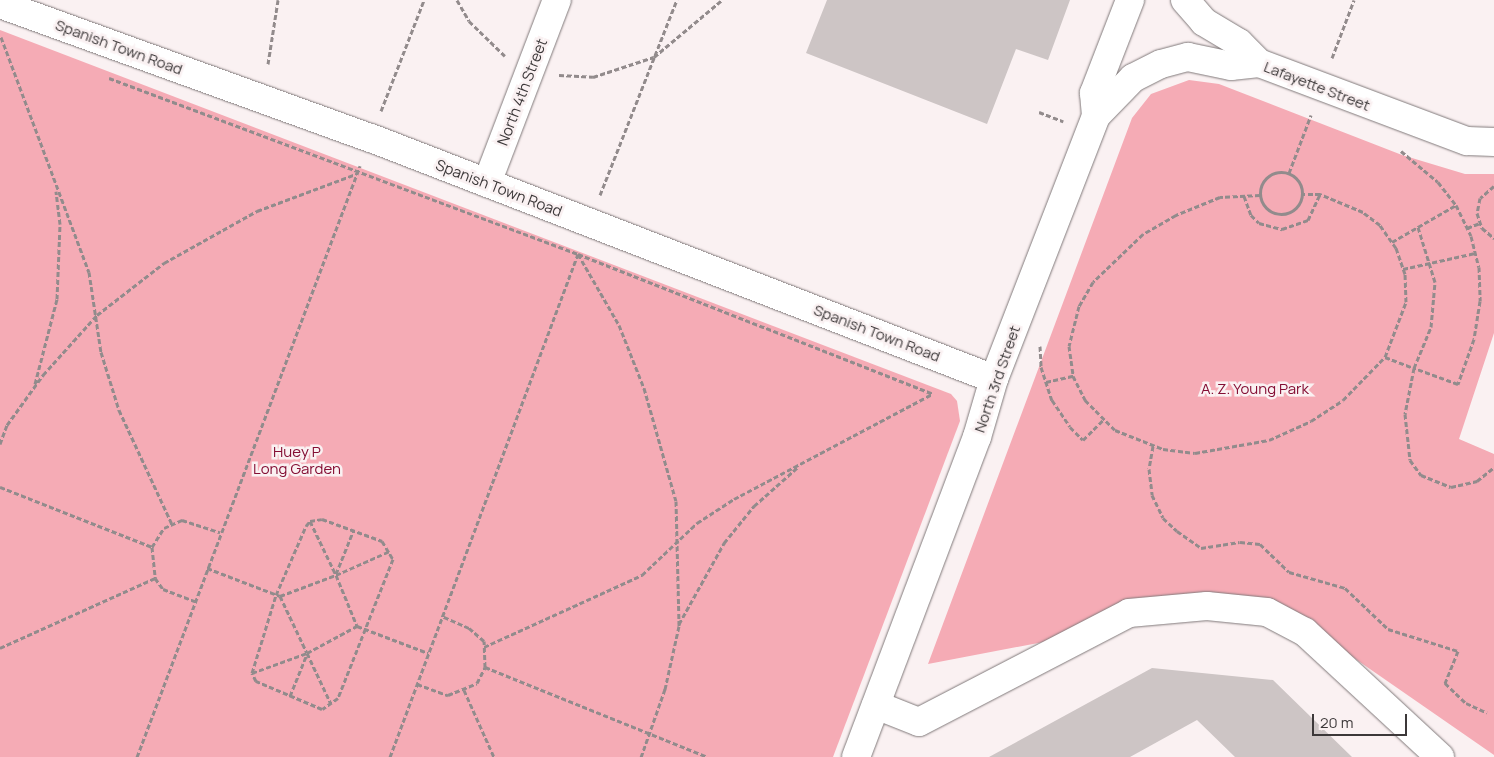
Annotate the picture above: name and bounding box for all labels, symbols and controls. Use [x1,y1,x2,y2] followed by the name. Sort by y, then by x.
[53,16,185,78] street label: Spanish Town Road
[493,36,551,148] street label: North 4th Street
[1261,57,1373,115] street label: Lafayette Street
[433,156,565,220] street label: Spanish Town Road
[811,301,943,365] street label: Spanish Town Road
[970,323,1024,435] street label: North 3rd Street
[1201,380,1309,398] park label: A. Z. Young Park
[253,442,341,477] park label: Huey P Long Garden
[1314,704,1409,736] scale bar
[1320,712,1353,733] text: 20 m

